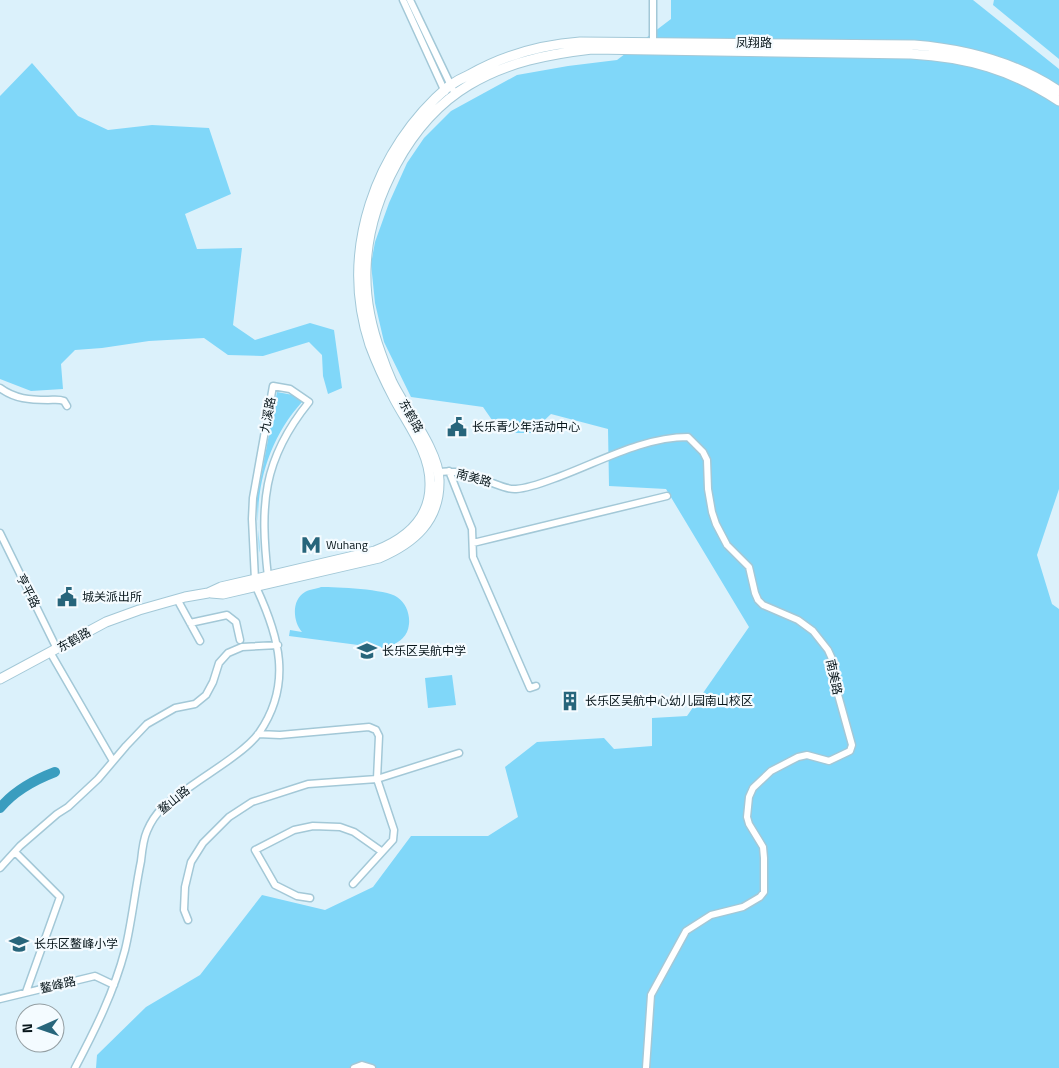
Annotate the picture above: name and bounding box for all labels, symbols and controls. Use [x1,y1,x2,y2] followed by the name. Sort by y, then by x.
[736,33,772,52] street label: 凤翔路
[255,395,280,434] street label: 九溪路
[394,395,428,436] street label: 东鹤路
[446,416,468,438] public building icon: 长乐青少年活动中心
[472,417,580,436] place label: 长乐青少年活动中心
[454,463,494,492] street label: 南美路
[300,534,322,556] metro station icon: Wuhang
[326,535,368,554] place label: Wuhang
[12,570,45,611] street label: 亨平路
[56,586,78,608] public building icon: 城关派出所
[82,587,142,606] place label: 城关派出所
[53,623,94,657] street label: 东鹤路
[356,640,378,662] school or university icon: 长乐区吴航中学
[382,641,466,660] place label: 长乐区吴航中学
[821,657,848,696] street label: 南美路
[559,690,581,712] building icon: 长乐区吴航中心幼儿园南山校区
[585,691,753,710] place label: 长乐区吴航中心幼儿园南山校区
[154,781,194,818] street label: 鳌山路
[8,933,30,955] school or university icon: 长乐区鳌峰小学
[34,934,118,953] place label: 长乐区鳌峰小学
[38,971,78,998] street label: 鳌峰路
[15,1003,65,1053] north arrow
[16,1023,37,1034] text: N

